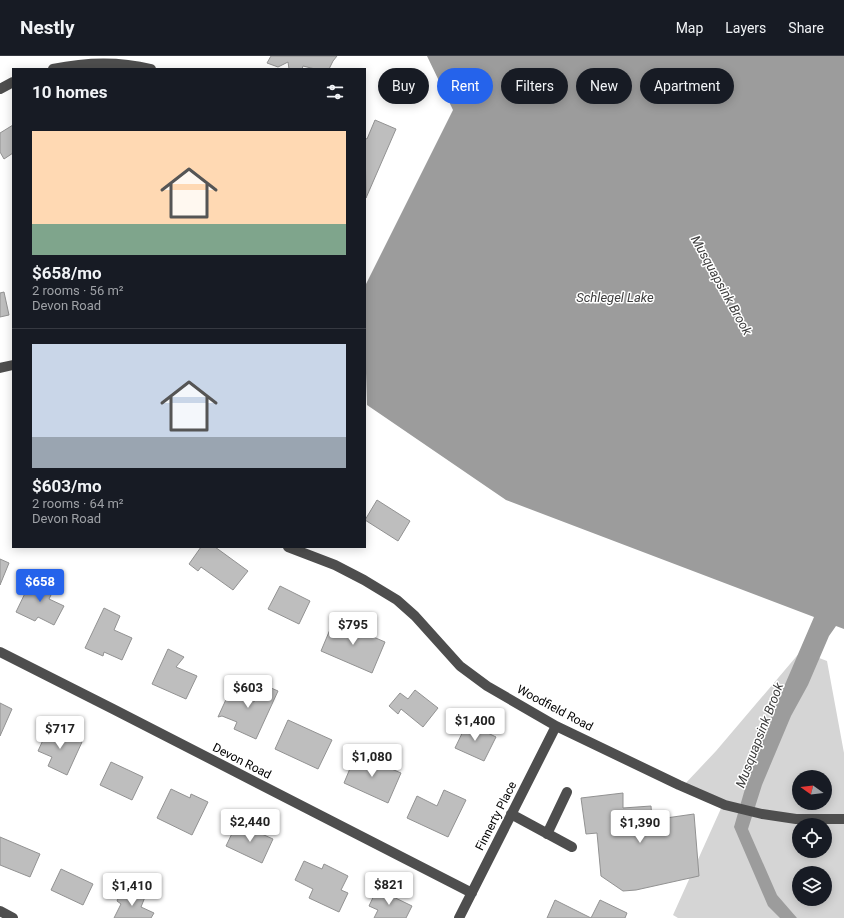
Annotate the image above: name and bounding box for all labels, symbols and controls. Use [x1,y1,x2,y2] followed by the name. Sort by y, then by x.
[20,16,74,39] text: Nestly
[676,20,703,36] text: Map
[725,20,766,36] text: Layers
[788,20,824,36] text: Share
[378,68,429,104] chip: Buy
[437,68,493,104] chip: Rent
[501,68,568,104] chip: Filters
[576,68,632,104] chip: New
[640,68,734,104] chip: Apartment
[324,81,346,103] icon: filters
[32,82,108,102] text: 10 homes
[153,157,225,229] icon: home
[688,233,755,338] water label: Musquapsink Brook
[32,263,102,283] text: $658/mo
[32,283,124,298] text: 2 rooms · 56 m²
[576,290,654,305] water label: Schlegel Lake
[32,298,101,313] text: Devon Road
[153,370,225,442] icon: home
[32,476,102,496] text: $603/mo
[32,496,124,511] text: 2 rooms · 64 m²
[32,511,101,526] text: Devon Road
[16,569,64,603] pin: $658
[25,574,55,589] text: $658
[329,612,377,646] pin: $795
[338,617,368,632] text: $795
[224,675,272,709] pin: $603
[233,680,263,695] text: $603
[732,680,787,790] water label: Musquapsink Brook
[515,682,595,734] street label: Woodfield Road
[442,708,508,742] pin: $1,400
[455,713,495,728] text: $1,400
[36,716,84,750] pin: $717
[45,721,75,736] text: $717
[210,740,274,782] street label: Devon Road
[339,744,405,778] pin: $1,080
[352,749,392,764] text: $1,080
[792,770,832,810] north arrow
[792,770,832,906] map controls
[473,779,519,853] street label: Finnerty Place
[217,809,283,843] pin: $2,440
[607,810,673,844] pin: $1,390
[230,814,270,829] text: $2,440
[620,815,660,830] text: $1,390
[792,818,832,858] button: locate
[792,866,832,906] button: layers
[365,872,413,906] pin: $821
[99,873,165,907] pin: $1,410
[374,877,404,892] text: $821
[112,878,152,893] text: $1,410

